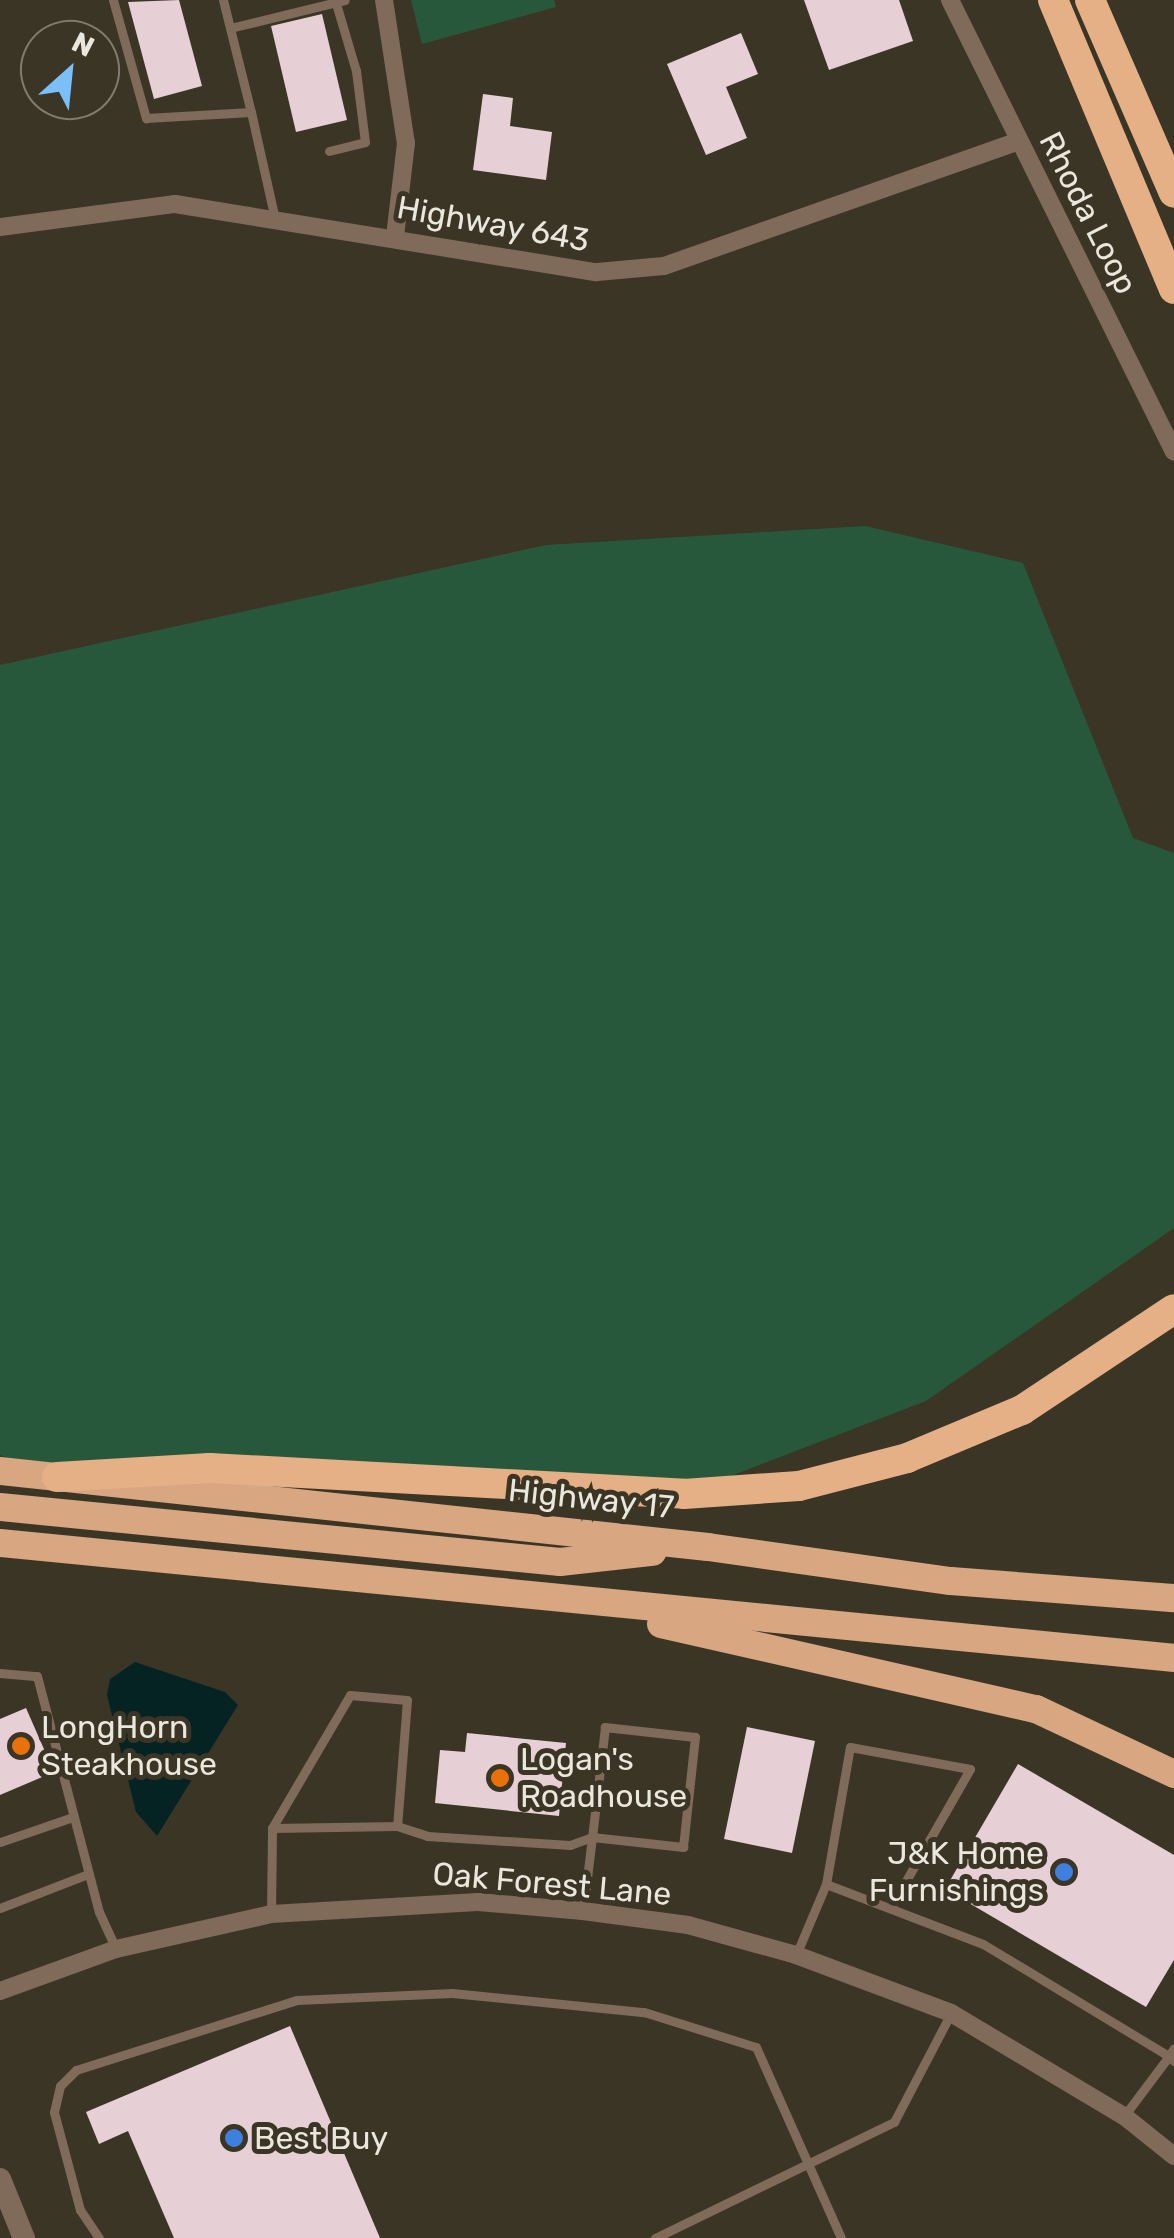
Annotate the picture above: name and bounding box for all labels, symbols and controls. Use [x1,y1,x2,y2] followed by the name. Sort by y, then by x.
[20,20,120,120] north arrow
[66,25,99,64] text: N
[1031,125,1145,301] street label: Rhoda Loop
[393,188,593,260] street label: Highway 643
[506,1471,676,1527] street label: Highway 17
[41,1709,217,1784] place label: LongHorn Steakhouse
[10,1735,32,1757] marker: LongHorn Steakhouse
[520,1741,687,1816] place label: Logan's Roadhouse
[489,1767,511,1789] marker: Logan's Roadhouse
[869,1835,1044,1910] place label: J&K Home Furnishings
[431,1854,673,1914] street label: Oak Forest Lane
[1053,1861,1075,1883] marker: J&K Home Furnishings
[254,2119,388,2157] place label: Best Buy
[223,2127,245,2149] marker: Best Buy

